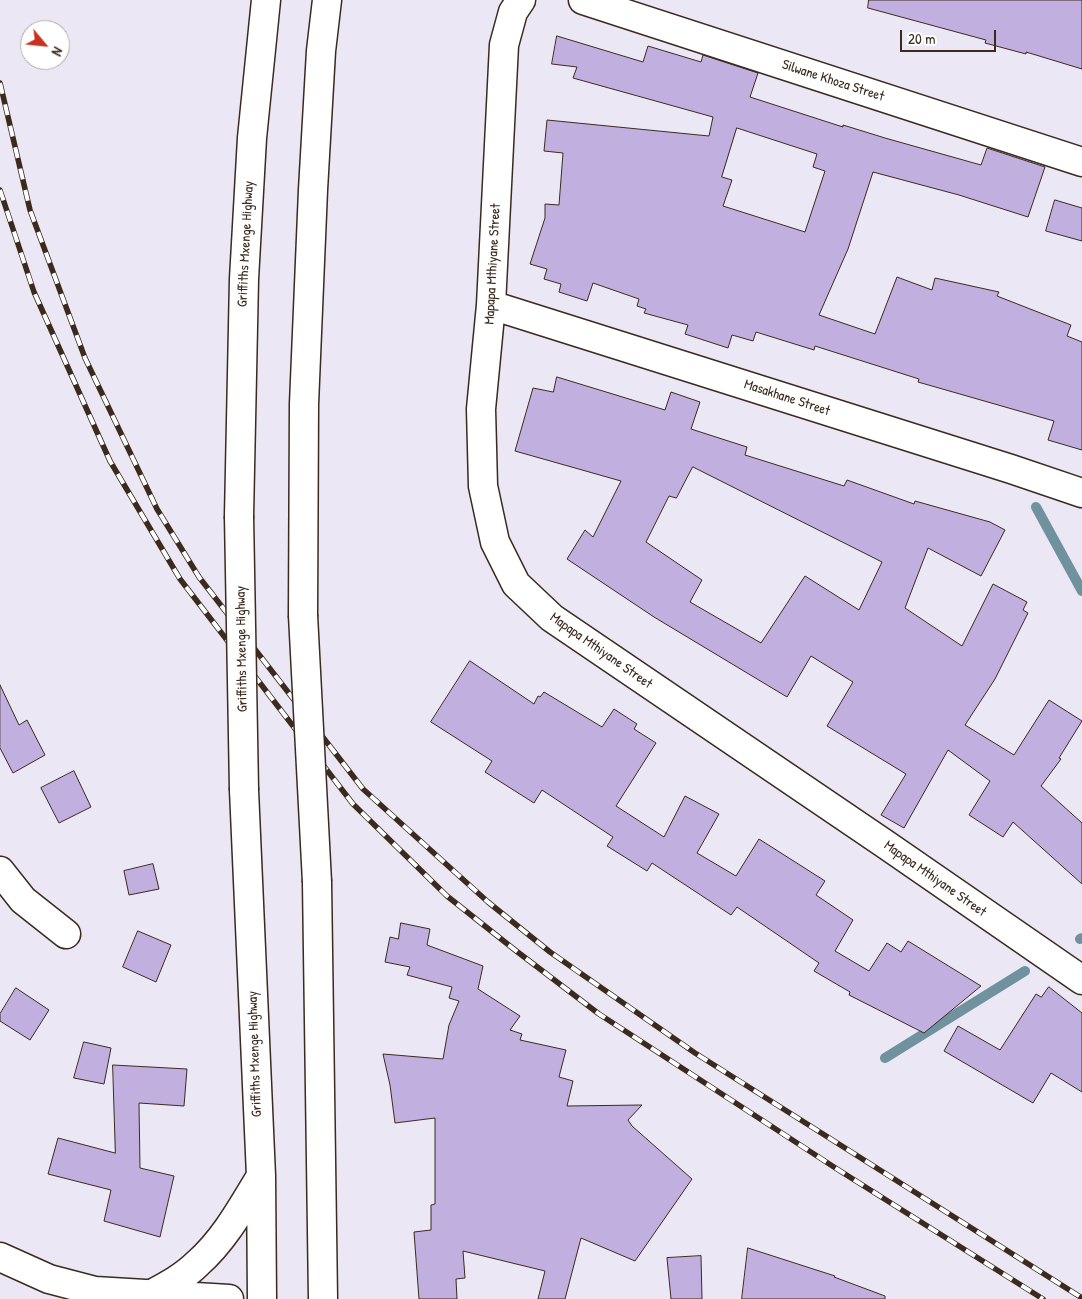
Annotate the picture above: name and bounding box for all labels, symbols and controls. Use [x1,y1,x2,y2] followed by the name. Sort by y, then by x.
[20,20,70,70] north arrow
[902,20,998,52] scale bar
[908,28,935,49] text: 20 m
[48,44,68,60] text: N
[780,57,886,105] street label: Silwane Khoza Street
[234,181,258,307] street label: Griffiths Mxenge Highway
[481,203,505,325] street label: Mapapa Mthiyane Street
[742,376,832,420] street label: Masakhane Street
[232,586,252,712] street label: Griffiths Mxenge Highway
[547,609,655,693] street label: Mapapa Mthiyane Street
[881,837,989,921] street label: Mapapa Mthiyane Street
[244,991,266,1117] street label: Griffiths Mxenge Highway

